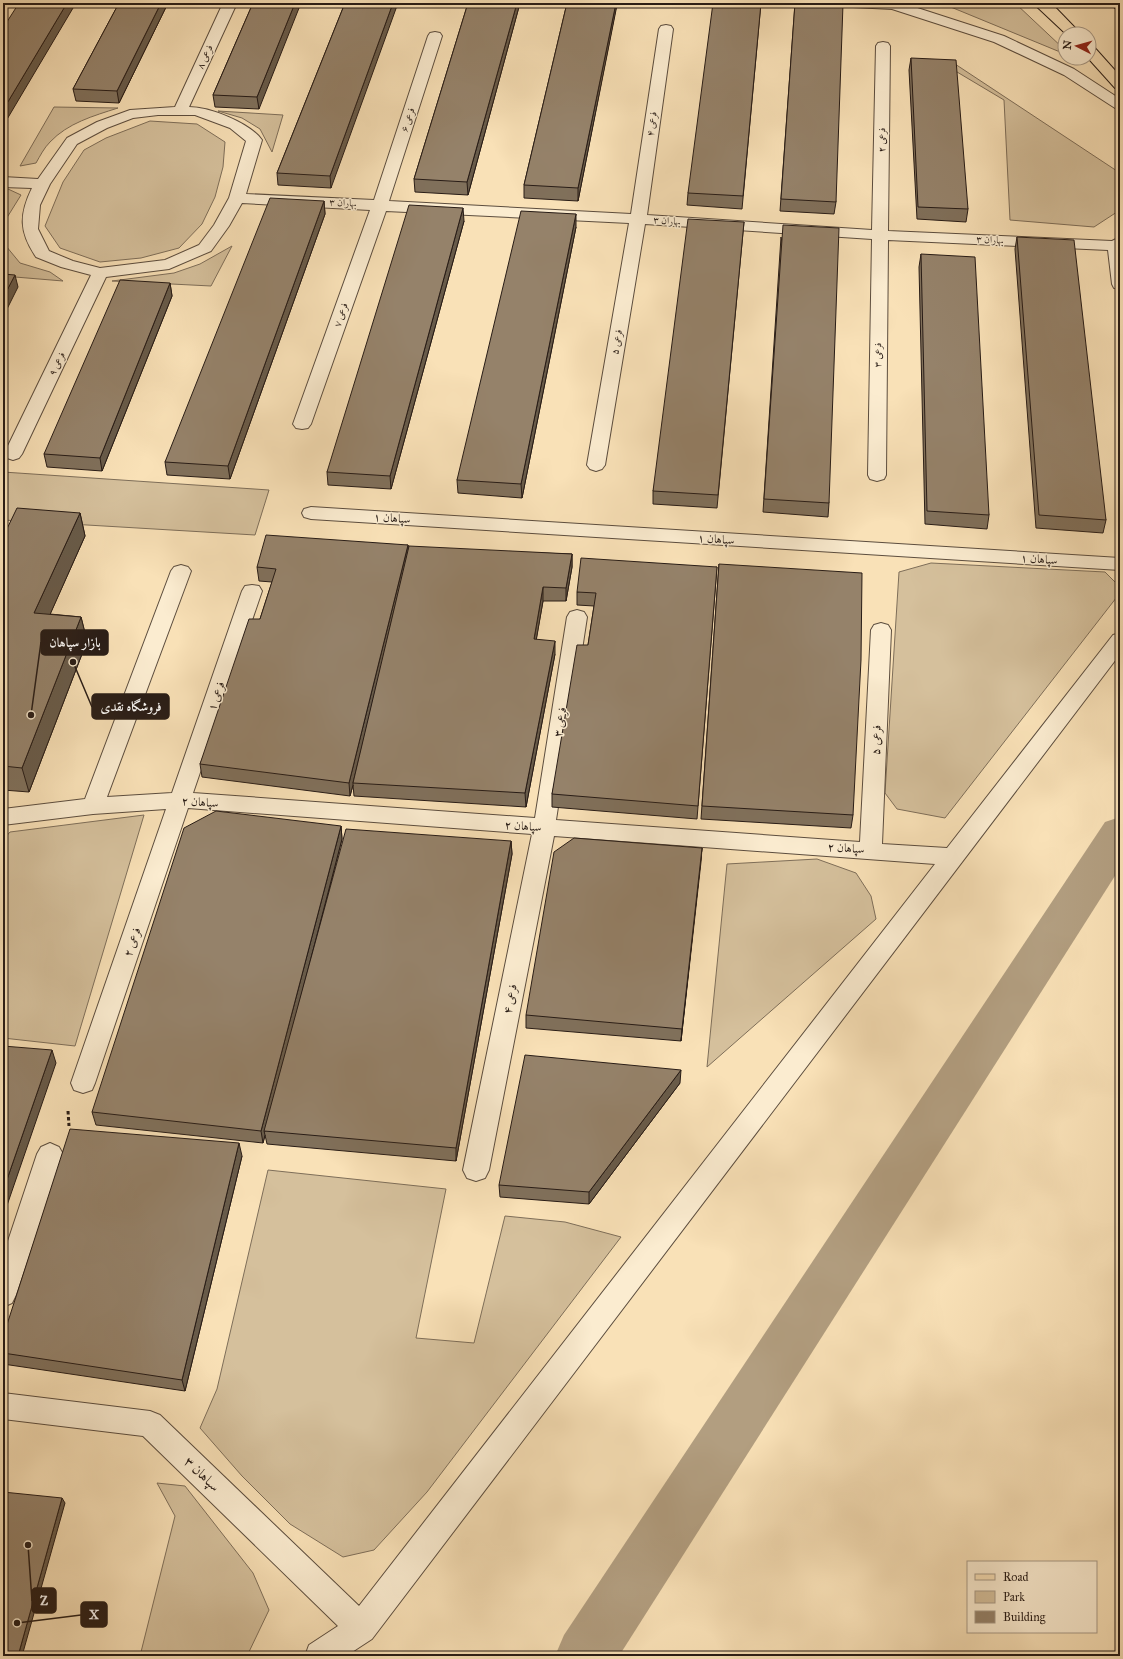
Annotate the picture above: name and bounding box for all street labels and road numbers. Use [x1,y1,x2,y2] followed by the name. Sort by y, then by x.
[194,43,216,71] street label: فرعی ۸
[398,106,418,134] street label: فرعی ۶
[644,111,660,137] street label: فرعی ۴
[876,127,888,153] street label: فرعی ۲
[329,196,357,210] street label: بهاران ۳
[653,214,681,228] street label: بهاران ۳
[976,233,1004,247] street label: بهاران ۳
[331,301,351,329] street label: فرعی ۷
[609,329,625,355] street label: فرعی ۵
[872,342,884,368] street label: فرعی ۳
[46,350,68,378] street label: فرعی ۹
[373,510,411,527] street label: سپاهان ۱
[697,531,735,548] street label: سپاهان ۱
[1020,551,1058,568] street label: سپاهان ۱
[204,679,228,713] street label: فرعی ۱
[551,706,570,738] street label: فرعی ۳
[868,725,885,755] street label: فرعی ۵
[181,794,219,811] street label: سپاهان ۲
[504,818,542,835] street label: سپاهان ۲
[827,840,865,857] street label: سپاهان ۲
[120,925,144,959] street label: فرعی ۲
[500,983,521,1015] street label: فرعی ۴
[180,1453,224,1496] street label: سپاهان ۳

